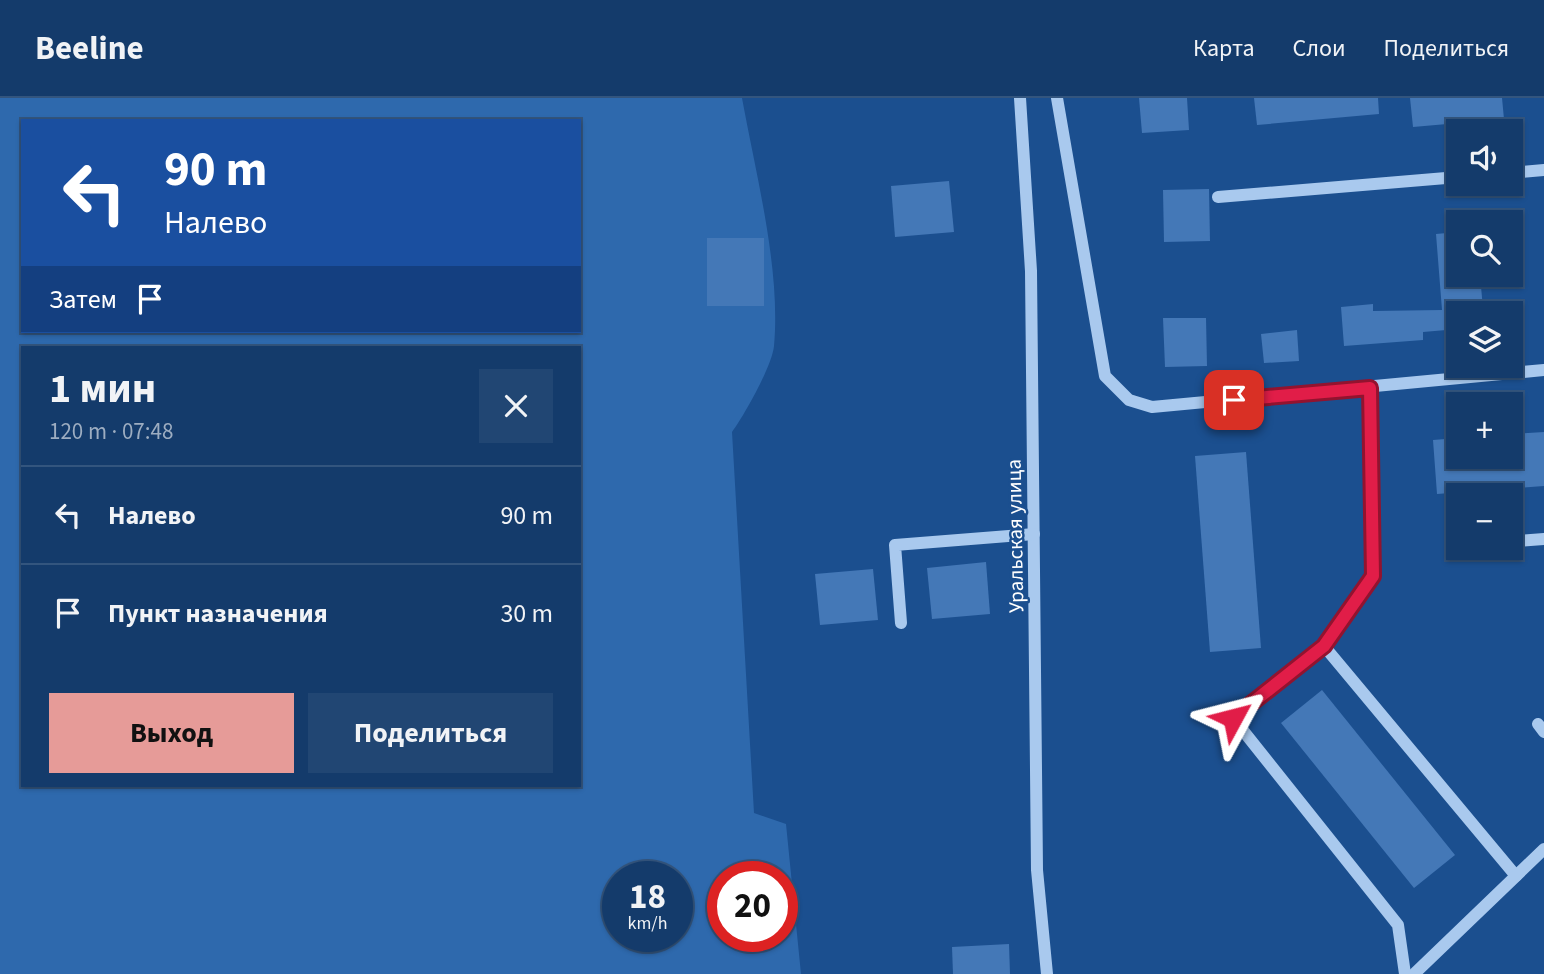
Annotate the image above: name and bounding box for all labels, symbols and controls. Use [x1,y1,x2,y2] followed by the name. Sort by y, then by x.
[35,25,144,72] text: Beeline
[1193,31,1255,66] text: Карта
[1293,31,1346,66] text: Слои
[1384,31,1509,66] text: Поделиться
[1446,119,1523,560] map controls
[1446,119,1523,196] button: sound
[164,135,268,205] text: 90 m
[49,147,140,238] icon: left
[164,200,267,246] text: Налево
[1446,210,1523,287] button: search
[131,280,169,318] icon: arrive
[49,281,117,318] text: Затем
[1446,301,1523,378] button: layers
[49,359,156,419] text: 1 мин
[479,369,553,443] button: close
[1204,370,1264,430] pin
[1215,381,1253,419] icon: arrive
[1446,392,1523,469] button: +
[49,415,173,448] text: 120 m · 07:48
[999,459,1031,613] street label: Уральская улица
[1446,483,1523,560] button: −
[49,496,87,534] icon: left
[108,497,196,534] text: Налево
[500,497,553,534] text: 90 m
[49,594,87,632] icon: arrive
[108,595,328,632] text: Пункт назначения
[500,595,553,632] text: 30 m
[1196,681,1270,755] position arrow
[49,693,294,773] button: Выход
[308,693,553,773] button: Поделиться
[707,861,798,952] speed limit sign: 20
[629,872,666,922] text: 18
[628,911,667,936] text: km/h

